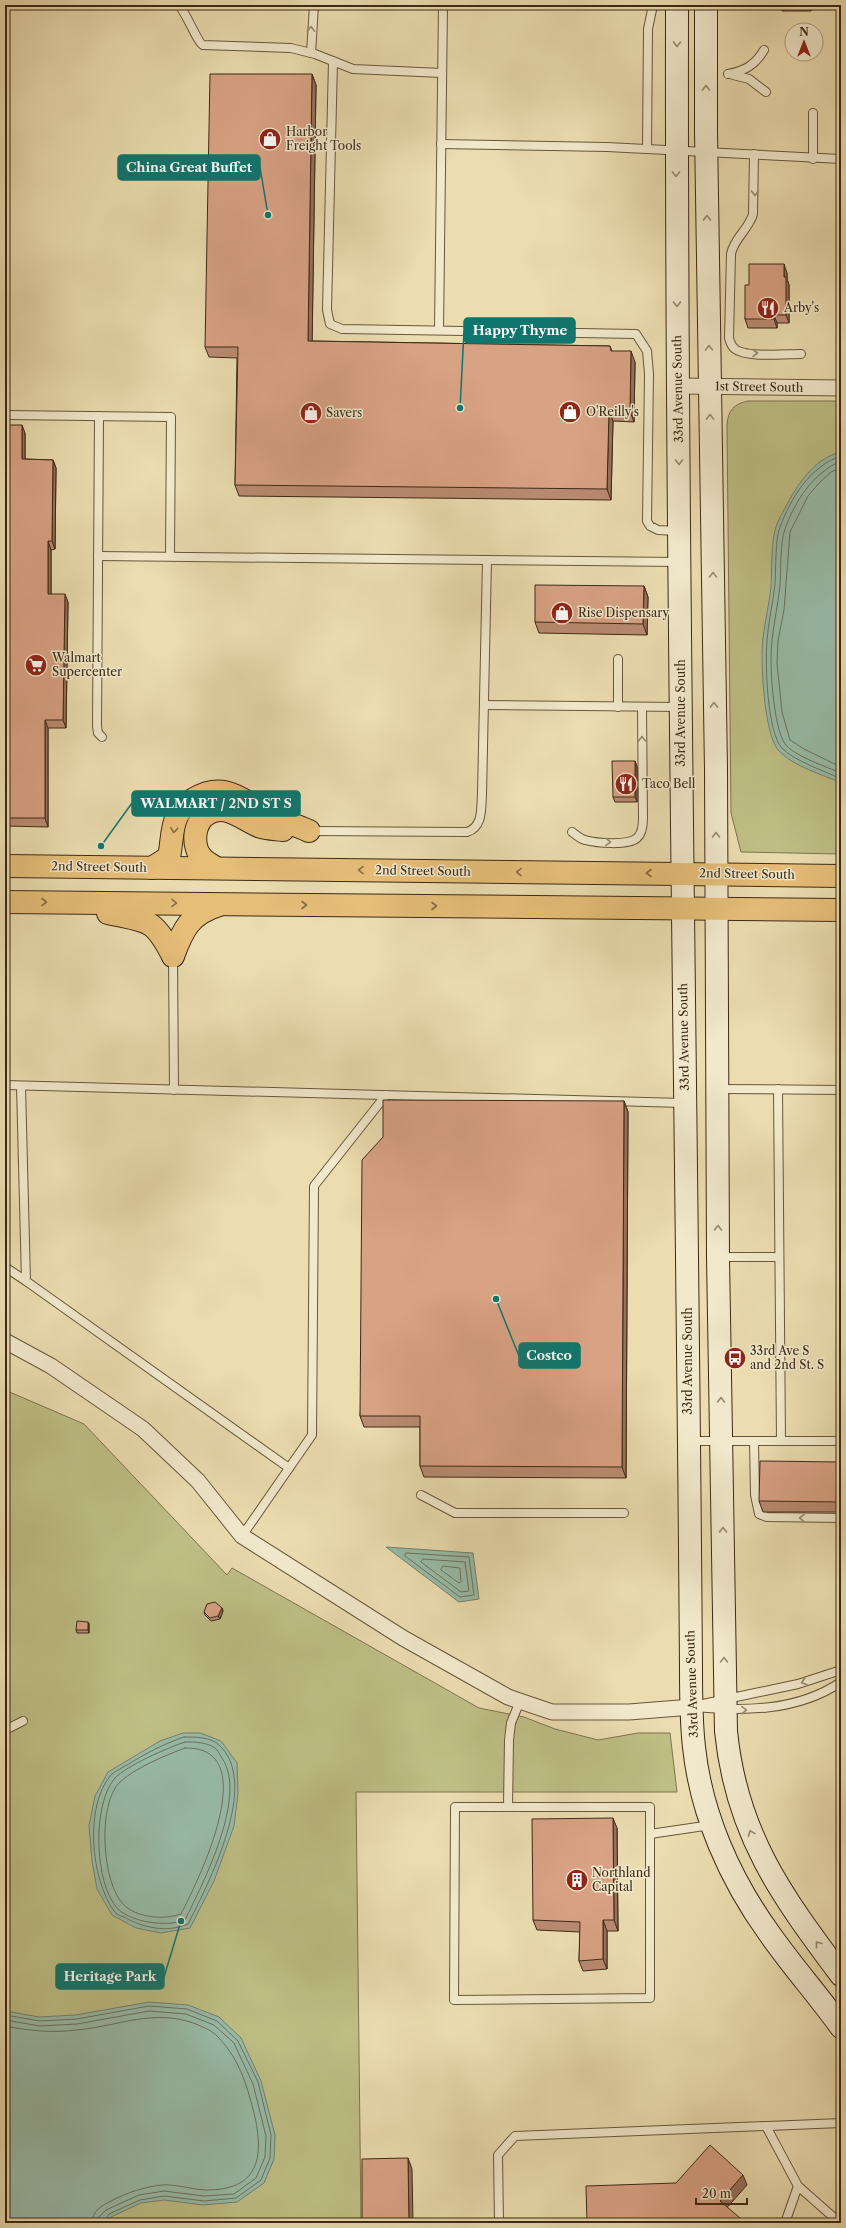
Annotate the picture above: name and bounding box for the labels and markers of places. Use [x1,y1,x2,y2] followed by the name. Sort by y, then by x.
[286,124,361,153] place label: Harbor Freight Tools
[257,126,283,152] shop icon: Harbor Freight Tools
[118,155,260,180] callout: China Great Buffet
[755,295,781,321] restaurant icon: Arby's
[783,300,819,315] place label: Arby's
[464,318,575,343] callout: Happy Thyme
[557,399,583,425] shop icon: O'Reilly's
[298,400,324,426] shop icon: Savers
[586,404,639,419] place label: O'Reilly's
[326,405,362,420] place label: Savers
[549,600,575,626] shop icon: Rise Dispensary
[578,605,669,620] place label: Rise Dispensary
[51,650,122,679] place label: Walmart Supercenter
[23,652,49,678] supermarket icon: Walmart Supercenter
[613,771,639,797] restaurant icon: Taco Bell
[642,776,696,791] place label: Taco Bell
[132,791,300,816] callout: WALMART / 2ND ST S
[519,1343,580,1368] callout: Costco
[750,1343,824,1372] place label: 33rd Ave S and 2nd St. S
[722,1345,748,1371] bus stop icon: 33rd Ave S and 2nd St. S
[592,1865,651,1894] place label: Northland Capital
[564,1867,590,1893] building icon: Northland Capital
[56,1964,164,1989] callout: Heritage Park

